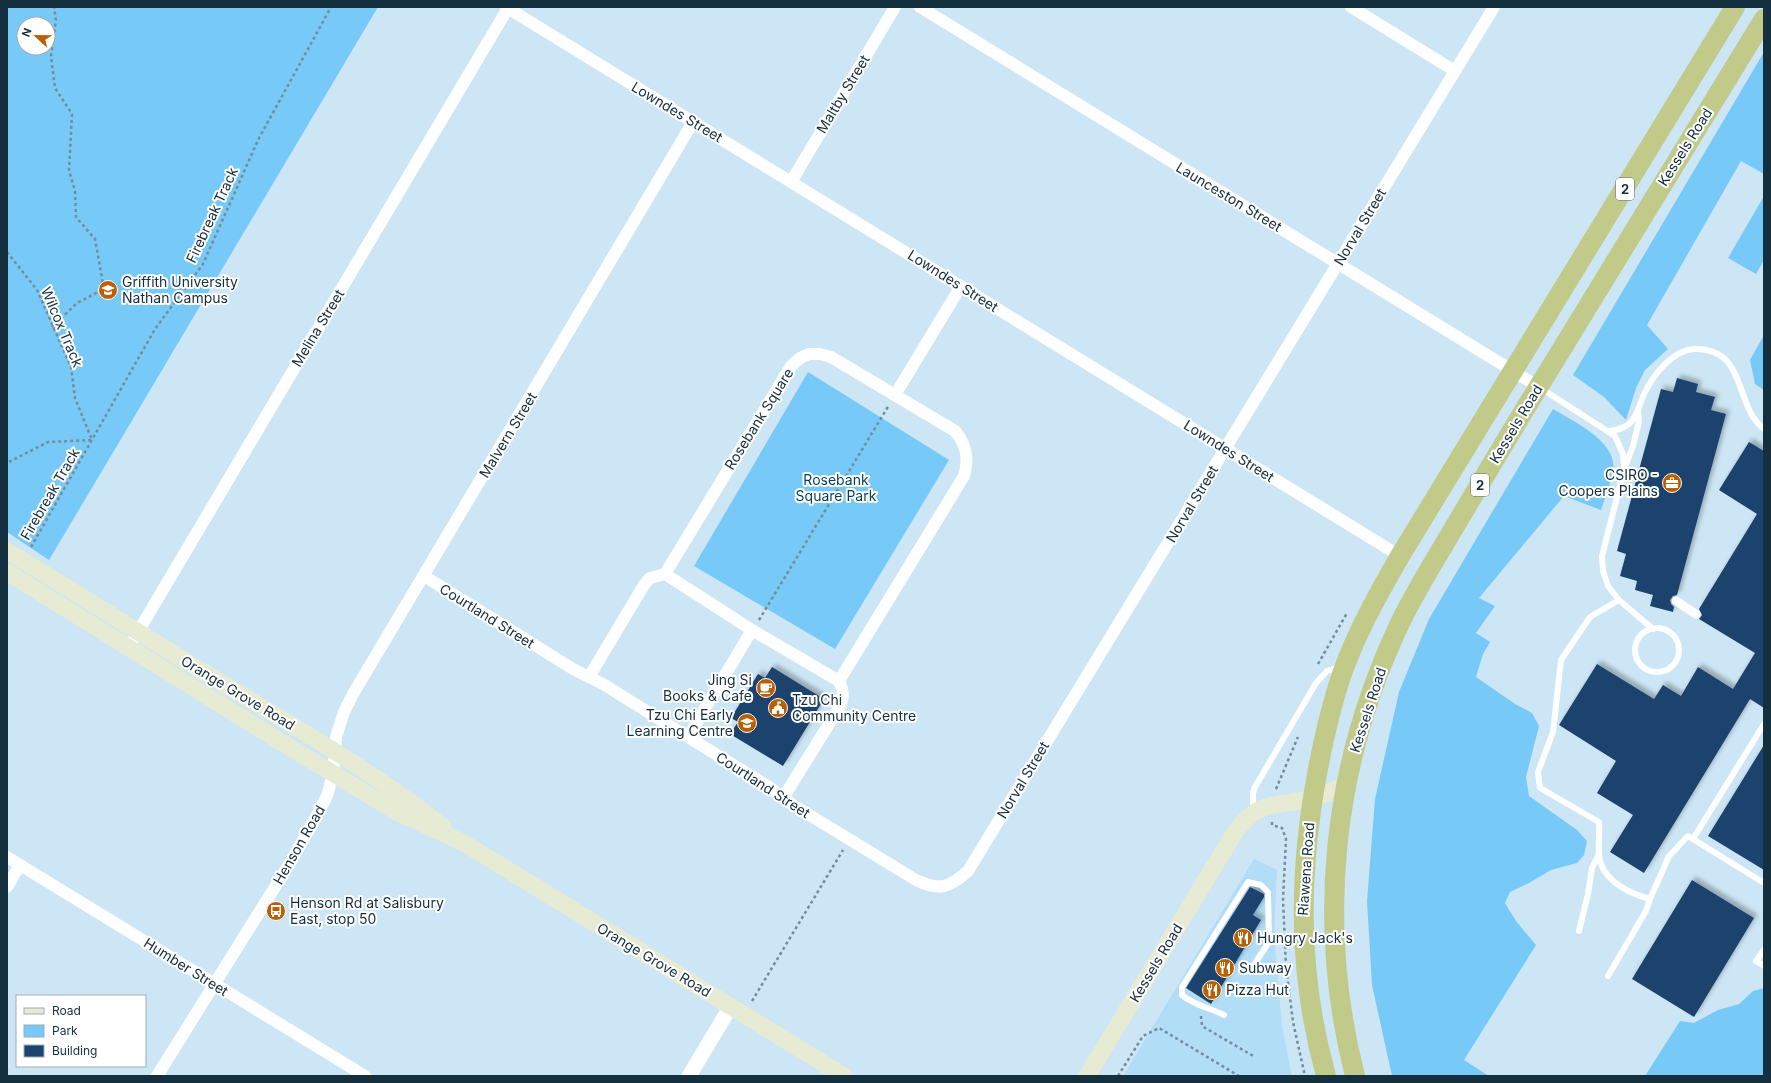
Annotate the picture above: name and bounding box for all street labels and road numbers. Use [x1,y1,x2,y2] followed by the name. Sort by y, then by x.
[813,51,873,136] street label: Maltby Street
[629,78,726,146] street label: Lowndes Street
[1654,105,1715,189] street label: Kessels Road
[1173,158,1286,235] street label: Launceston Street
[182,164,241,265] street label: Firebreak Track
[1616,178,1634,200] road number: 2
[1330,185,1389,268] street label: Norval Street
[905,246,1002,315] street label: Lowndes Street
[38,284,87,370] street label: Wilcox Track
[288,286,348,369] street label: Melina Street
[721,365,797,472] street label: Rosebank Square
[1486,381,1546,466] street label: Kessels Road
[475,388,540,481] street label: Malvern Street
[1181,416,1278,485] street label: Lowndes Street
[16,444,83,543] street label: Firebreak Track
[1162,462,1221,545] street label: Norval Street
[1471,474,1489,496] road number: 2
[437,580,538,652] street label: Courtland Street
[178,652,298,733] street label: Orange Grove Road
[1346,665,1389,755] street label: Kessels Road
[993,738,1052,821] street label: Norval Street
[713,748,814,821] street label: Courtland Street
[269,802,328,887] street label: Henson Road
[1294,822,1317,916] street label: Riawena Road
[594,919,714,1000] street label: Orange Grove Road
[1126,920,1186,1005] street label: Kessels Road
[141,934,232,1000] street label: Humber Street

